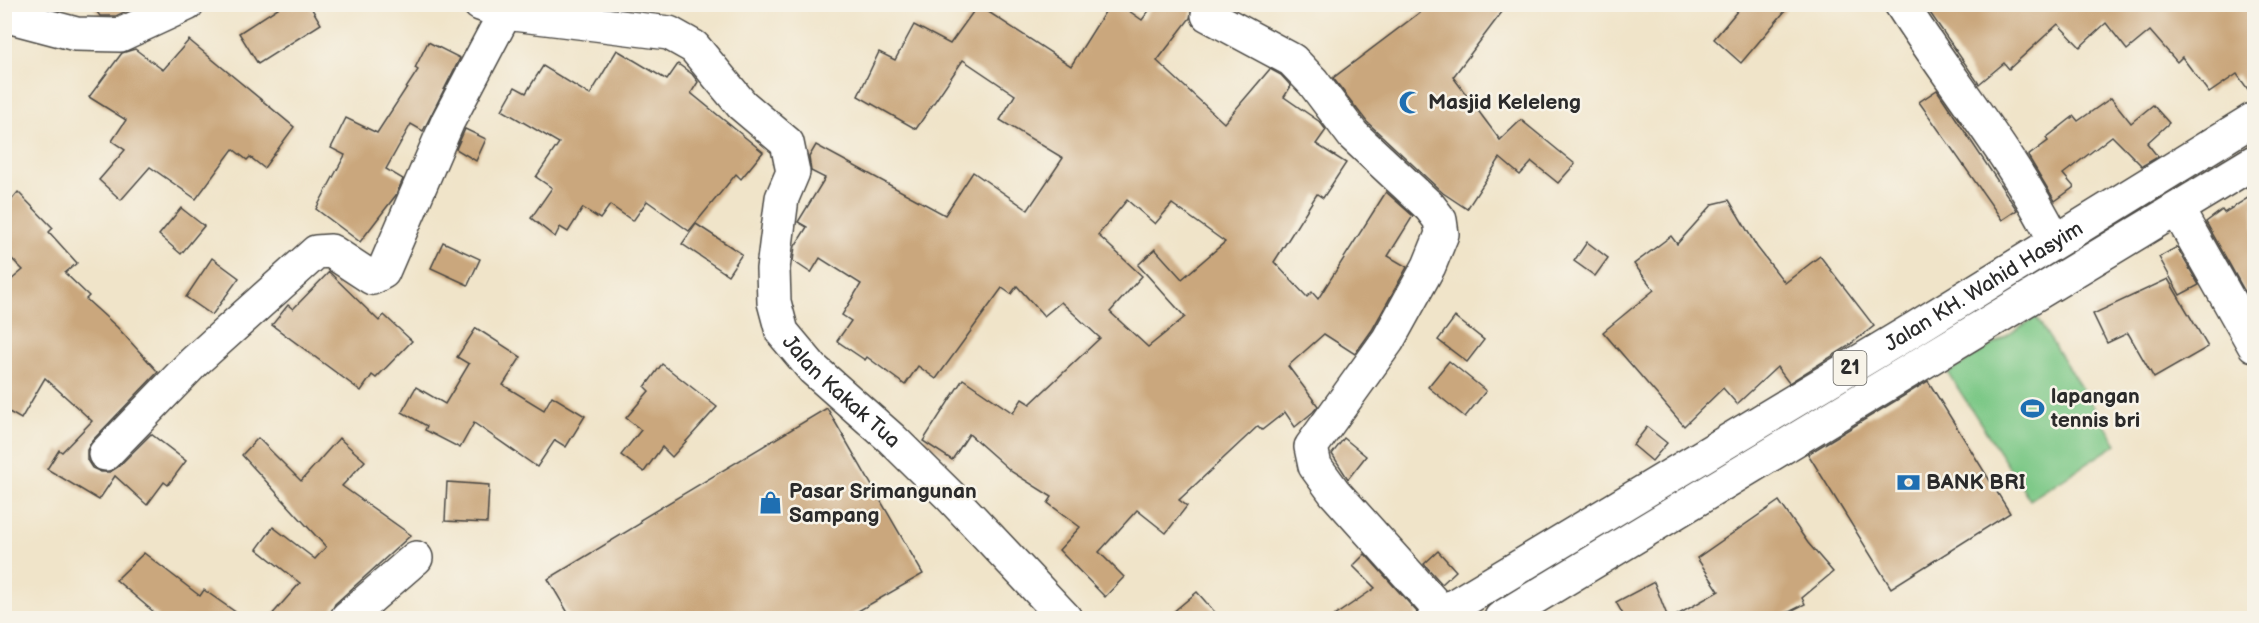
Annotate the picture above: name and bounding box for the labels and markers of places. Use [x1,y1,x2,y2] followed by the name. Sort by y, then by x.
[1397,89,1423,115] mosque icon: Masjid Keleleng
[1428,90,1581,115] place label: Masjid Keleleng
[2050,384,2140,433] place label: lapangan tennis bri
[2020,395,2046,421] sports icon: lapangan tennis bri
[1895,469,1921,495] bank icon: BANK BRI
[1926,470,2026,495] place label: BANK BRI
[789,479,977,528] place label: Pasar Srimangunan Sampang
[758,490,784,516] shop icon: Pasar Srimangunan Sampang

